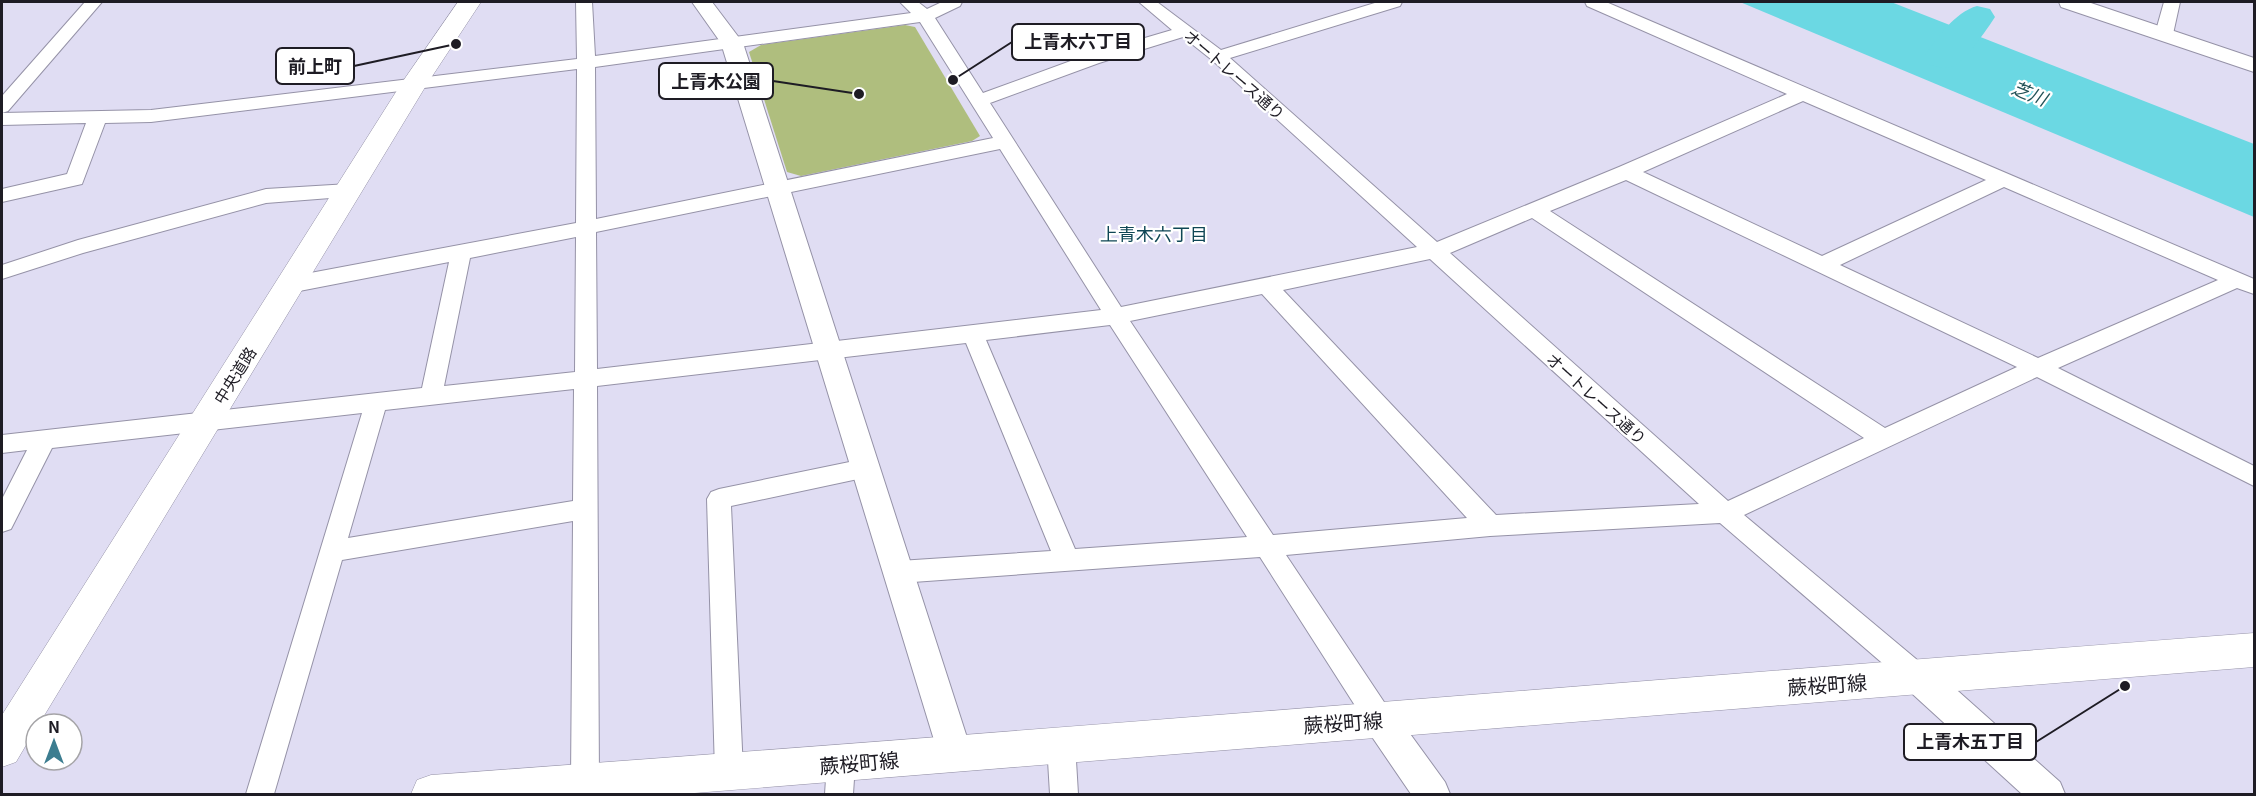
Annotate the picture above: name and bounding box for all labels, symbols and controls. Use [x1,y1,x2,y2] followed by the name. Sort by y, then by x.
[1179,23,1291,125] street label: オートレース通り
[1012,24,1144,60] callout: 上青木六丁目
[1024,27,1132,53] text: 上青木六丁目
[276,48,354,84] callout: 前上町
[288,52,342,78] text: 前上町
[659,63,773,99] callout: 上青木公園
[671,67,761,93] text: 上青木公園
[2008,73,2053,112] water label: 芝川
[1100,220,1208,246] district label: 上青木六丁目
[207,341,261,409] street label: 中央道路
[1542,347,1652,449] street label: オートレース通り
[1786,667,1868,701] street label: 蕨桜町線
[1302,705,1384,739] street label: 蕨桜町線
[24,712,84,772] north arrow
[48,714,60,738] text: N
[1904,724,2036,760] callout: 上青木五丁目
[1916,727,2024,753] text: 上青木五丁目
[818,744,900,780] street label: 蕨桜町線

